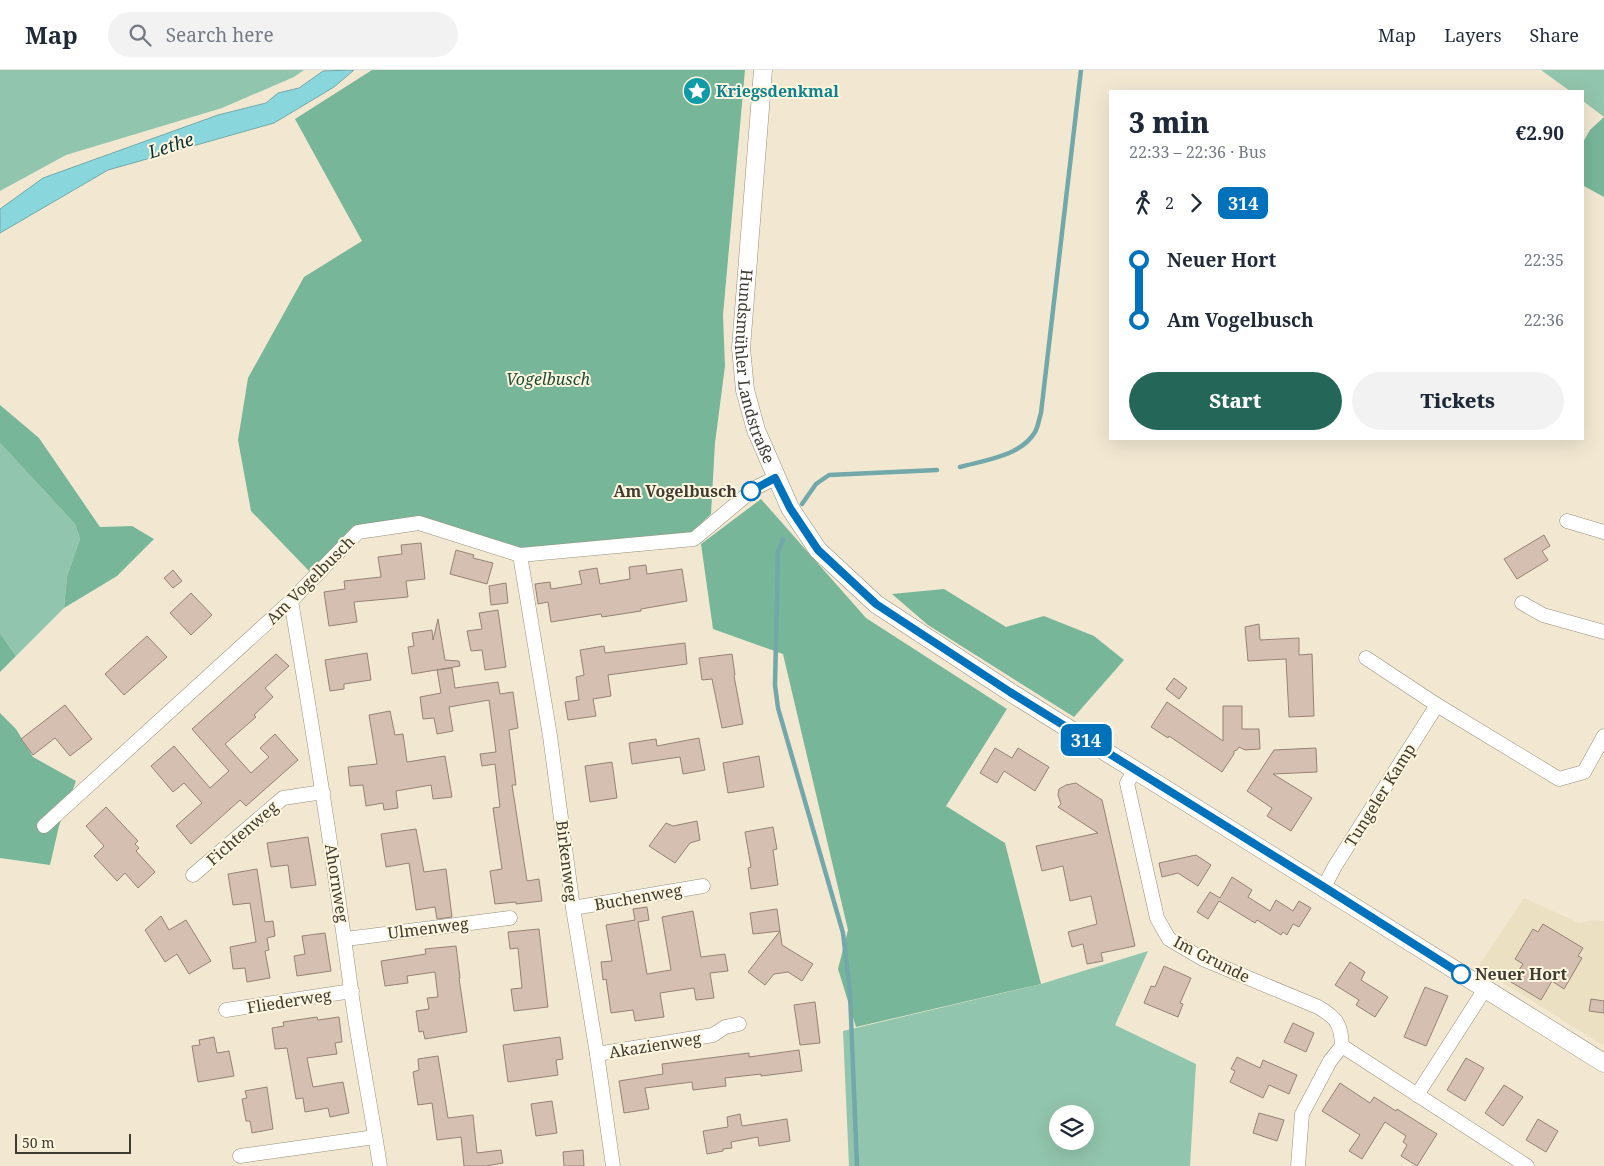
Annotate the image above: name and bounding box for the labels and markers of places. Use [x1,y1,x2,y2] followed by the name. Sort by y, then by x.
[682,76,712,106] place icon: Kriegsdenkmal
[716,80,839,102] place label: Kriegsdenkmal
[613,480,737,502] place label: Am Vogelbusch
[741,481,761,501] marker: Am Vogelbusch
[1475,963,1567,985] place label: Neuer Hort
[1451,964,1471,984] marker: Neuer Hort

